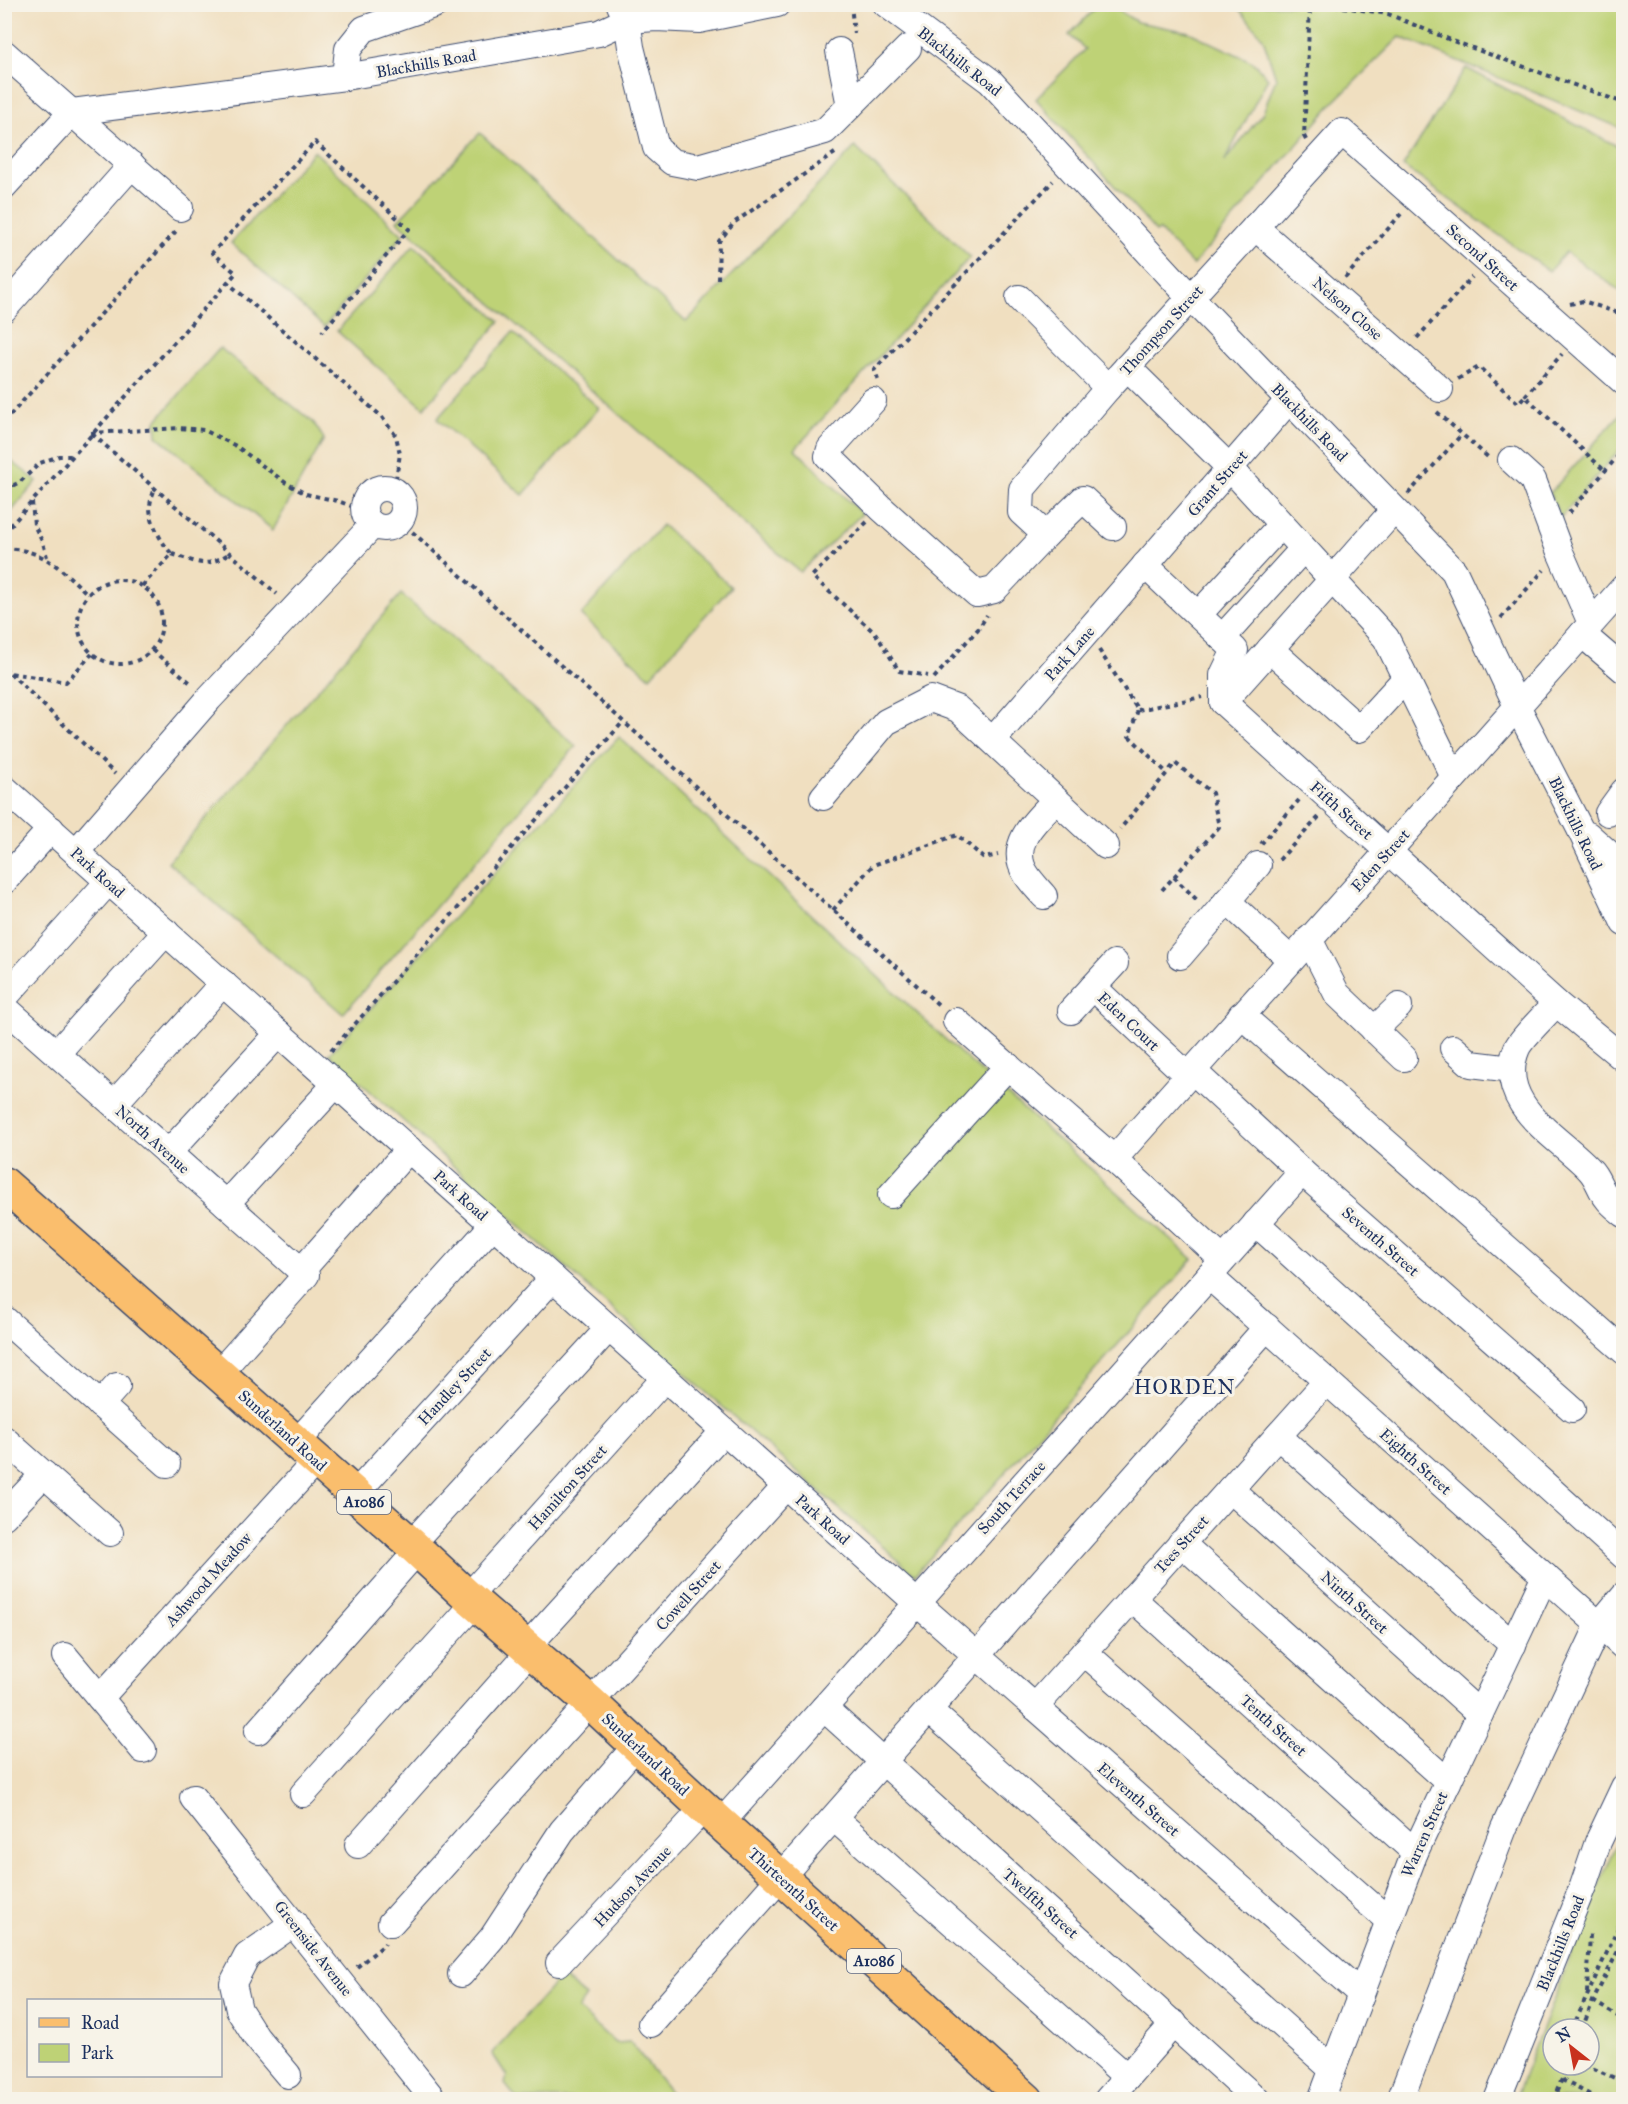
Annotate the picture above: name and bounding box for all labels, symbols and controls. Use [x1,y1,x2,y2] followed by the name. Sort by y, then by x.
[914,23,1005,100] street label: Blackhills Road
[375,45,478,82] street label: Blackhills Road
[1443,220,1523,295] street label: Second Street
[1309,273,1387,344] street label: Nelson Close
[1116,281,1207,380] street label: Thompson Street
[1268,379,1352,465] street label: Blackhills Road
[1183,446,1252,520] street label: Grant Street
[1040,622,1099,685] street label: Park Lane
[1545,774,1606,873] street label: Blackhills Road
[1306,777,1377,844] street label: Fifth Street
[1347,825,1414,896] street label: Eden Street
[67,843,129,902] street label: Park Road
[1094,988,1164,1055] street label: Eden Court
[112,1101,194,1178] street label: North Avenue
[430,1166,492,1225] street label: Park Road
[1338,1203,1423,1280] street label: Seventh Street
[414,1343,495,1429] street label: Handley Street
[1134,1375,1236,1399] district label: HORDEN
[235,1386,331,1475] street label: Sunderland Road
[1375,1424,1456,1499] street label: Eighth Street
[524,1440,611,1534] street label: Hamilton Street
[973,1456,1050,1538] street label: South Terrace
[337,1490,391,1514] road number: A1086
[792,1490,854,1549] street label: Park Road
[1150,1511,1213,1577] street label: Tees Street
[161,1528,256,1631] street label: Ashwood Meadow
[652,1556,725,1634] street label: Cowell Street
[1317,1567,1393,1638] street label: Ninth Street
[1237,1691,1311,1760] street label: Tenth Street
[598,1709,693,1800] street label: Sunderland Road
[1094,1758,1184,1840] street label: Eleventh Street
[1397,1788,1452,1880] street label: Warren Street
[590,1841,675,1931] street label: Hudson Avenue
[744,1844,843,1935] street label: Thirteenth Street
[999,1864,1083,1943] street label: Twelfth Street
[1533,1893,1588,1994] street label: Blackhills Road
[270,1897,357,2000] street label: Greenside Avenue
[847,1949,901,1973] road number: A1086
[27,1999,222,2077] legend
[81,2012,119,2034] text: Road
[1541,2017,1601,2077] north arrow
[1553,2023,1575,2046] text: N
[81,2042,114,2064] text: Park

